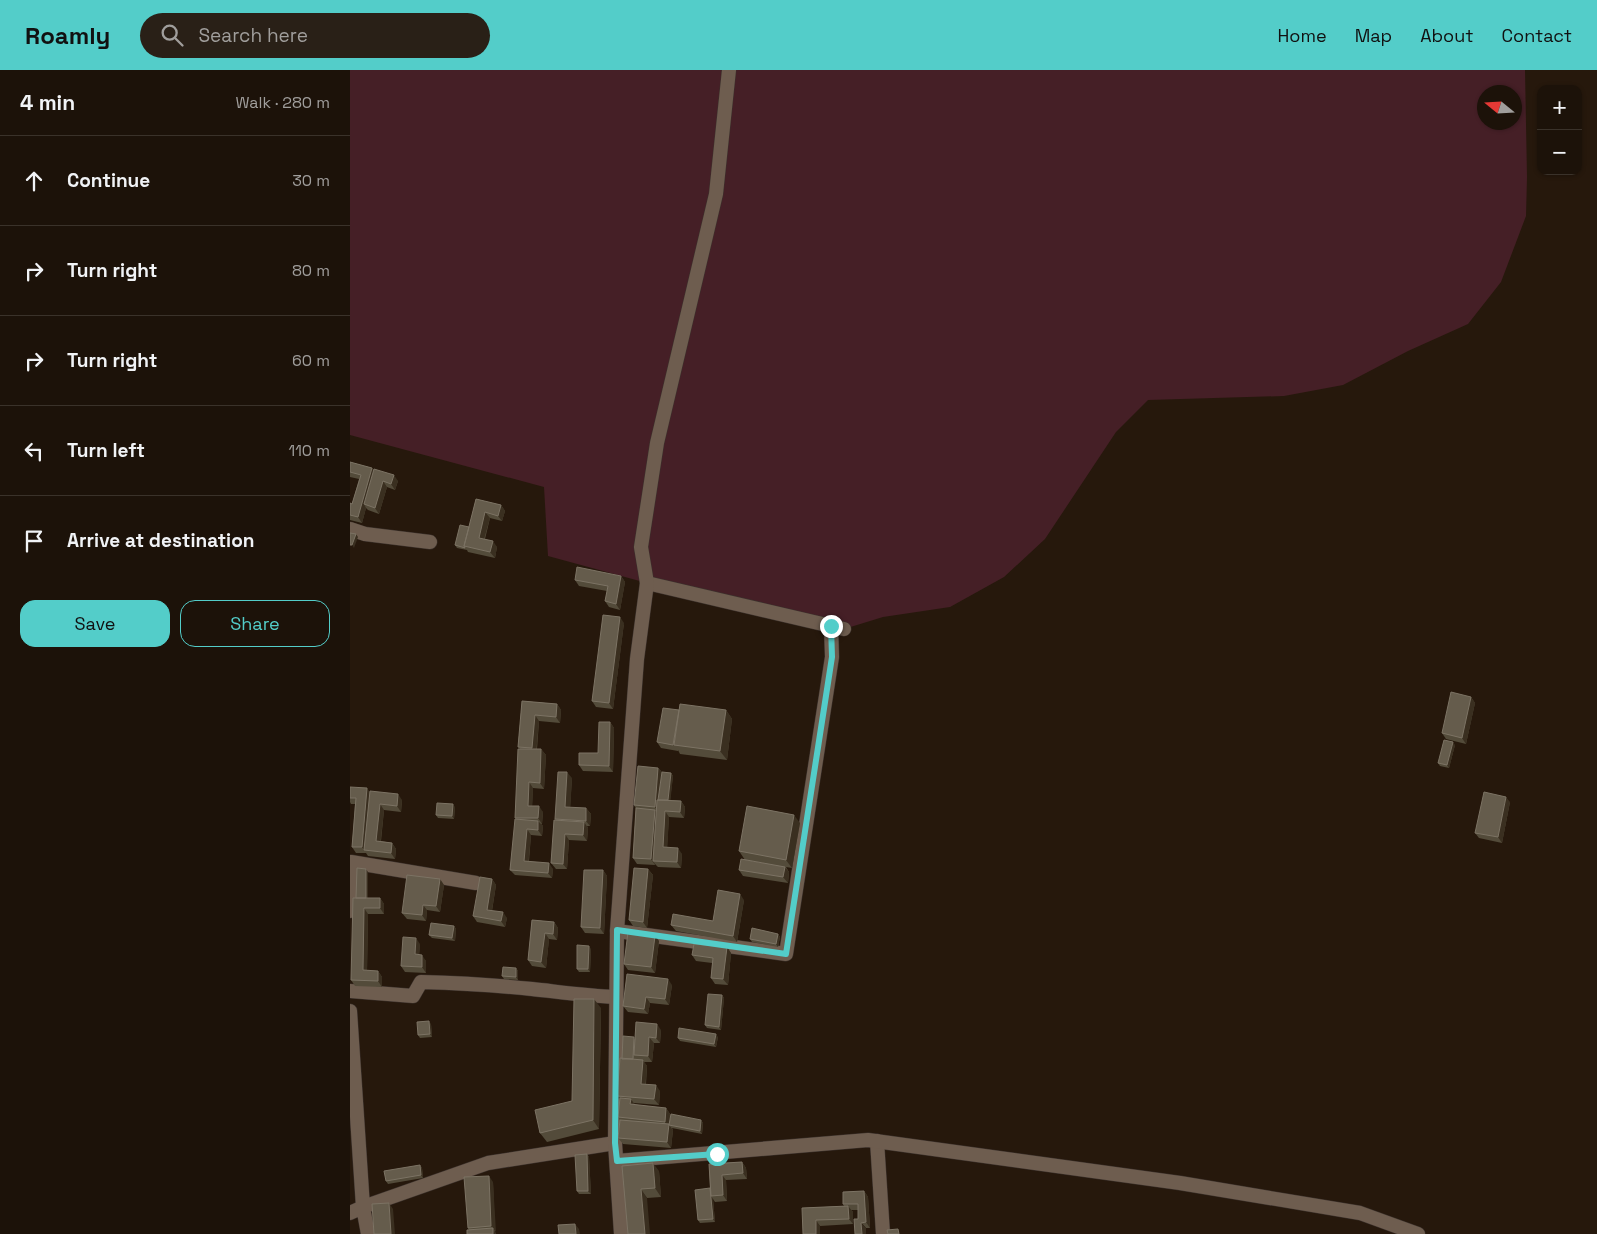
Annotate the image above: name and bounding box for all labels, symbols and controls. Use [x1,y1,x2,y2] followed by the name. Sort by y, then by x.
[140,13,490,58] search box
[25,20,110,51] text: Roamly
[158,21,186,49] icon: search
[198,23,308,48] text: Search here
[1278,24,1327,47] text: Home
[1355,24,1392,47] text: Map
[1420,24,1474,47] text: About
[1502,24,1572,47] text: Contact
[1477,85,1522,130] north arrow
[1537,85,1582,175] map controls
[1537,85,1582,130] button: +
[20,89,75,116] text: 4 min
[235,92,330,113] text: Walk · 280 m
[1537,130,1582,175] button: −
[20,167,48,195] icon: ahead
[67,168,150,193] text: Continue
[292,170,330,191] text: 30 m
[20,257,48,285] icon: right
[67,258,157,283] text: Turn right
[292,260,330,281] text: 80 m
[20,347,48,375] icon: right
[67,348,157,373] text: Turn right
[292,350,330,371] text: 60 m
[20,437,48,465] icon: left
[67,438,145,463] text: Turn left
[288,440,330,461] text: 110 m
[20,527,48,555] icon: arrive
[67,528,255,553] text: Arrive at destination
[20,600,170,647] button: Save
[180,600,330,647] button: Share
[820,615,843,638] route end
[706,1143,729,1166] route start

